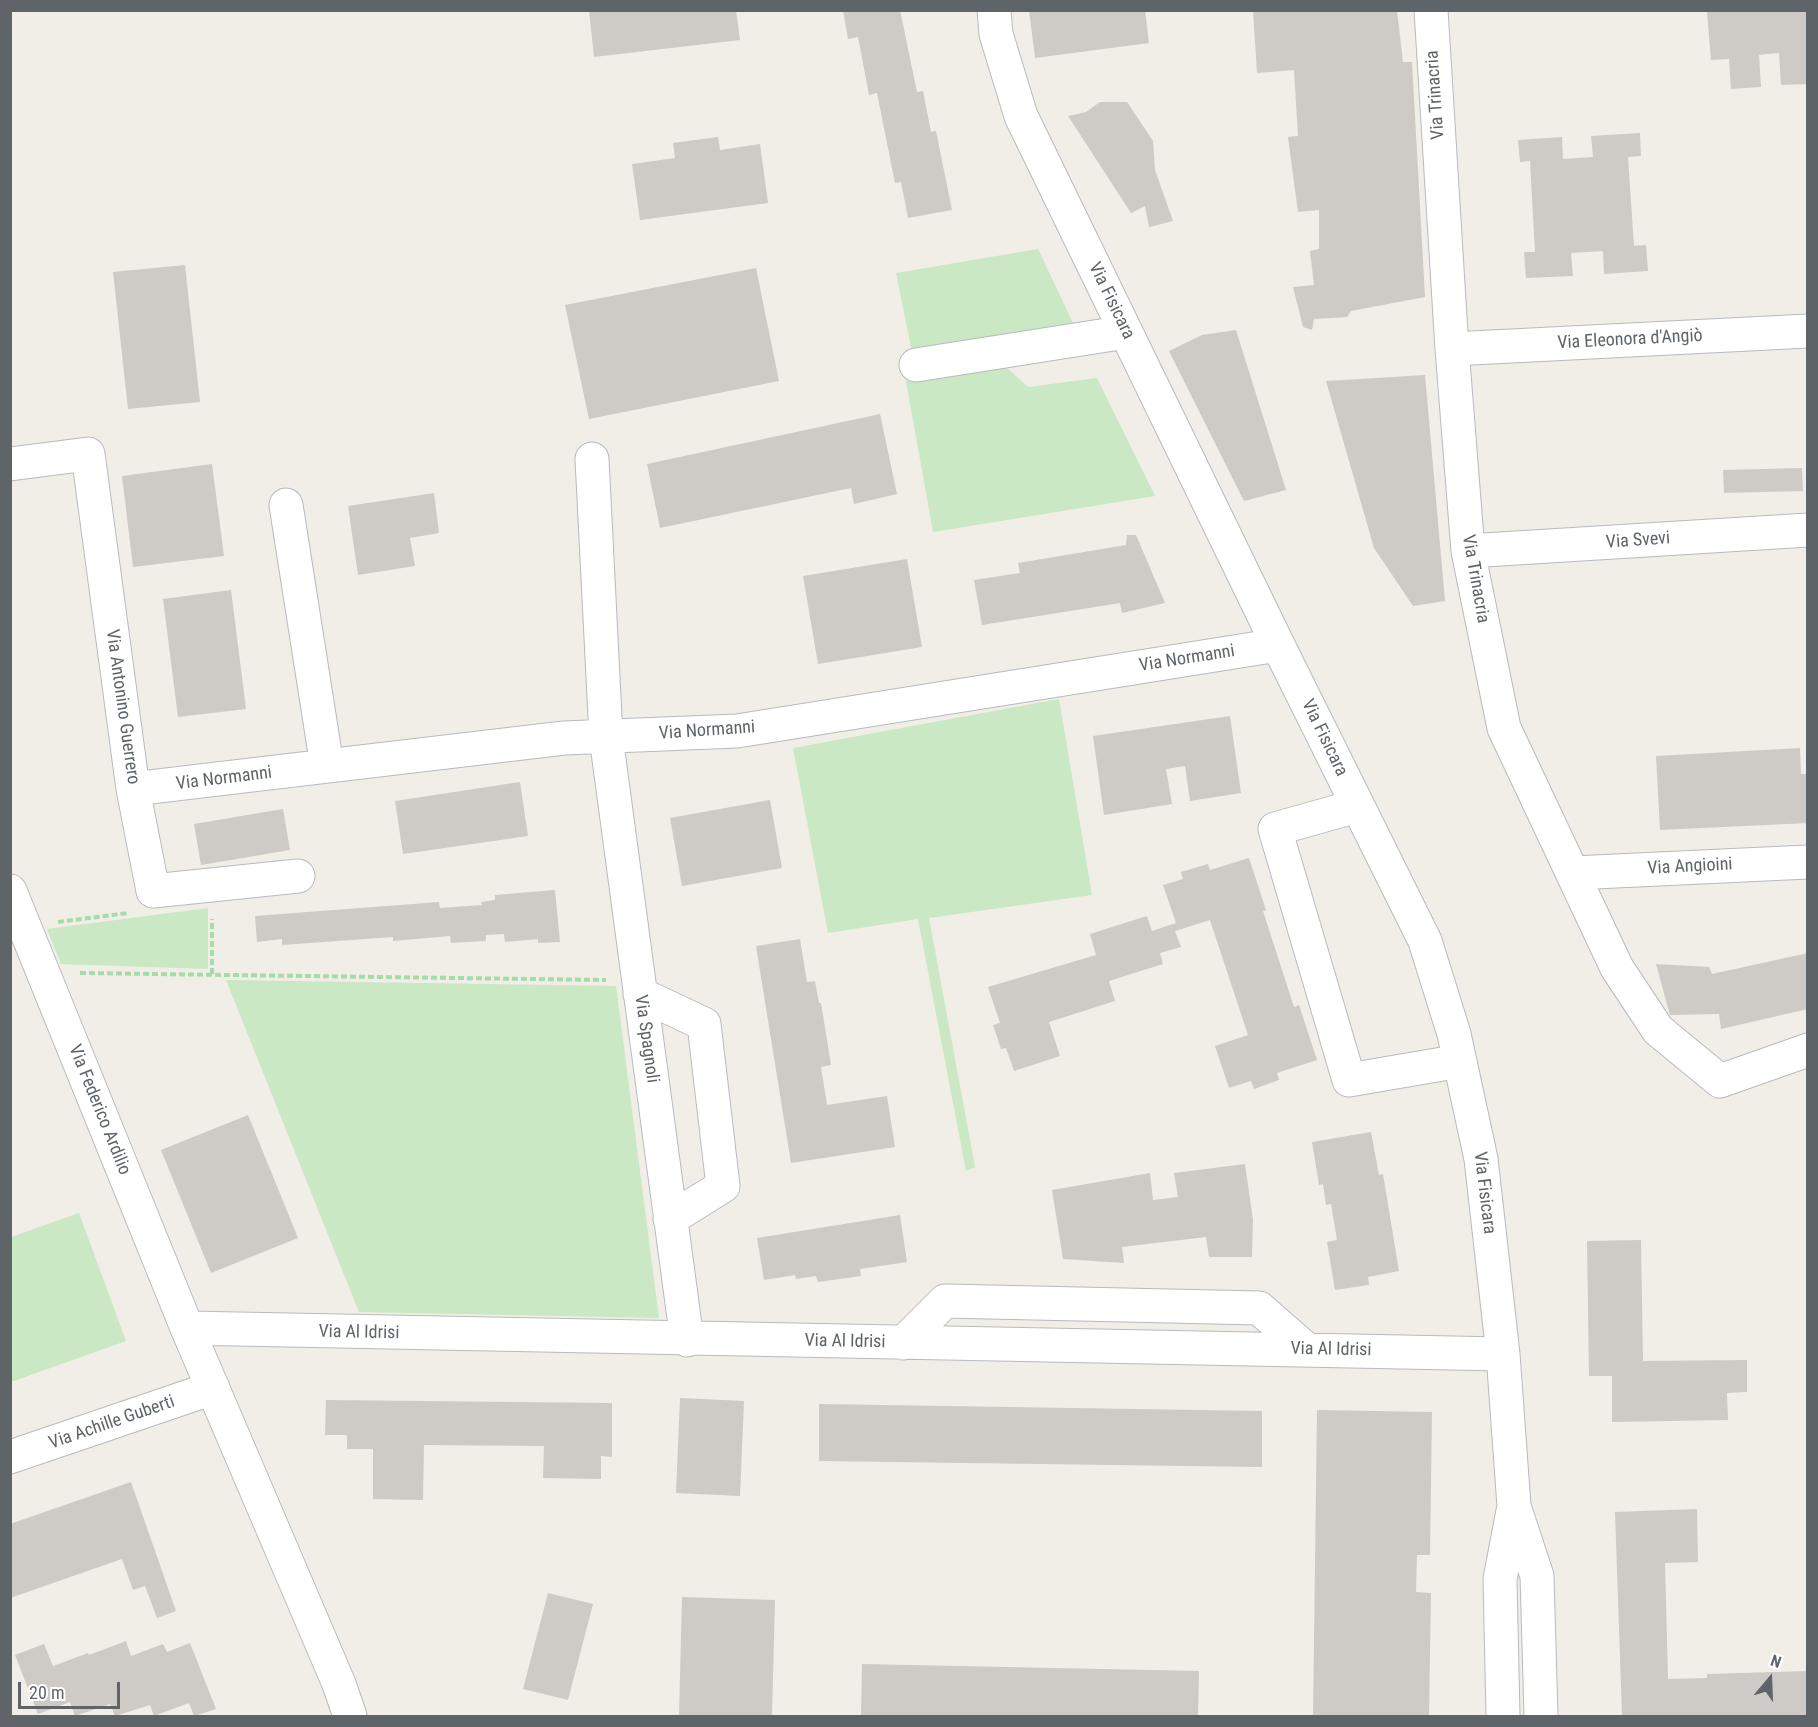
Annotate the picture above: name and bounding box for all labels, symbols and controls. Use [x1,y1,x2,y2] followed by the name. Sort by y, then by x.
[1422,50,1450,140] street label: Via Trinacria
[1083,259,1139,343] street label: Via Fisicara
[1557,325,1703,355] street label: Via Eleonora d'Angiò
[1605,528,1671,554] street label: Via Svevi
[1457,533,1493,625] street label: Via Trinacria
[100,628,144,786] street label: Via Antonino Guerrero
[1138,641,1236,677] street label: Via Normanni
[1296,696,1352,780] street label: Via Fisicara
[658,717,756,745] street label: Via Normanni
[175,762,273,796] street label: Via Normanni
[1647,854,1733,880] street label: Via Angioini
[629,994,663,1084] street label: Via Spagnoli
[63,1042,135,1178] street label: Via Federico Ardilio
[1468,1151,1500,1235] street label: Via Fisicara
[318,1321,400,1345] street label: Via Al Idrisi
[804,1330,886,1354] street label: Via Al Idrisi
[1290,1338,1372,1362] street label: Via Al Idrisi
[46,1391,178,1455] street label: Via Achille Guberti
[1740,1649,1800,1709] north arrow
[1768,1651,1784,1672] text: N
[21,1670,123,1708] scale bar
[29,1682,64,1703] text: 20 m

